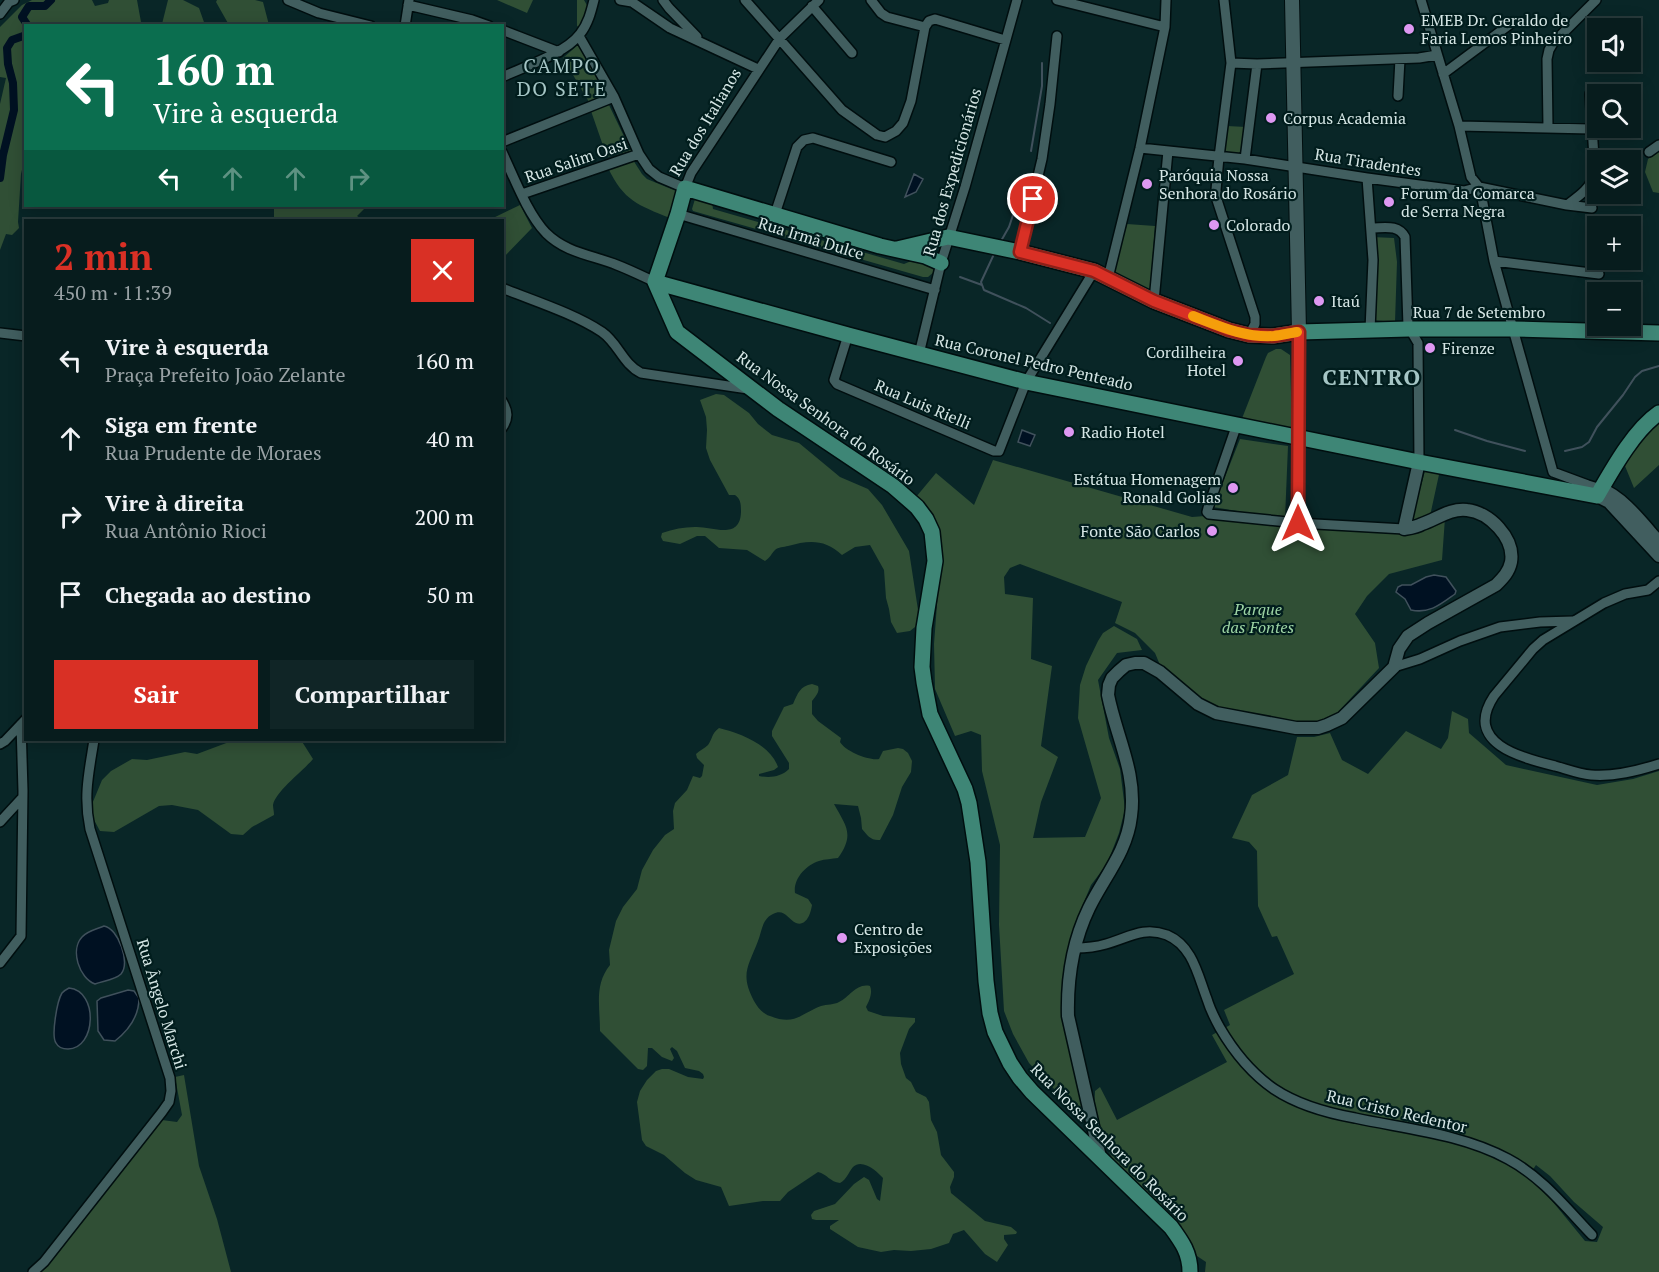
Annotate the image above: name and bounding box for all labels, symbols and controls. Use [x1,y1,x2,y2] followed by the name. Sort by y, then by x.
[1421,9,1572,49] place label: EMEB Dr. Geraldo de Faria Lemos Pinheiro
[1587,18,1641,336] map controls
[1587,18,1641,72] button: sound
[1402,22,1416,36] marker: EMEB Dr. Geraldo de Faria Lemos Pinheiro
[153,41,274,97] text: 160 m
[54,48,132,126] icon: left
[517,52,607,102] district label: CAMPO DO SETE
[664,64,746,180] street label: Rua dos Italianos
[1587,84,1641,138] button: search
[917,85,987,259] street label: Rua dos Expedicionários
[153,95,338,131] text: Vire à esquerda
[1283,107,1406,129] place label: Corpus Academia
[1264,111,1278,125] marker: Corpus Academia
[522,132,630,188] street label: Rua Salim Oasi
[1313,143,1423,181] street label: Rua Tiradentes
[1587,150,1641,204] button: layers
[153,162,186,195] icon: left
[216,162,249,195] icon: ahead
[279,162,312,195] icon: ahead
[342,162,375,195] icon: right
[1159,164,1297,204] place label: Paróquia Nossa Senhora do Rosário
[1007,173,1058,224] pin
[1140,177,1154,191] marker: Paróquia Nossa Senhora do Rosário
[1016,182,1049,215] icon: arrive
[1401,182,1535,222] place label: Forum da Comarca de Serra Negra
[1382,195,1396,209] marker: Forum da Comarca de Serra Negra
[755,211,867,265] street label: Rua Irmã Dulce
[1226,214,1291,236] place label: Colorado
[1587,216,1641,270] button: +
[1207,218,1221,232] marker: Colorado
[54,233,152,280] text: 2 min
[411,239,474,302] button: close
[54,279,172,306] text: 450 m · 11:39
[1587,282,1641,336] button: −
[1331,290,1360,312] place label: Itaú
[1312,294,1326,308] marker: Itaú
[1413,301,1545,323] street label: Rua 7 de Setembro
[933,328,1135,396] street label: Rua Coronel Pedro Penteado
[105,332,269,361] text: Vire à esquerda
[1442,337,1495,359] place label: Firenze
[1146,341,1226,381] place label: Cordilheira Hotel
[1423,341,1437,355] marker: Firenze
[54,344,87,377] icon: left
[414,346,474,375] text: 160 m
[732,346,920,490] street label: Rua Nossa Senhora do Rosário
[1231,354,1245,368] marker: Cordilheira Hotel
[105,361,346,388] text: Praça Prefeito João Zelante
[1322,362,1422,391] district label: CENTRO
[872,374,975,434] street label: Rua Luis Rielli
[105,410,257,439] text: Siga em frente
[1081,421,1165,443] place label: Radio Hotel
[54,422,87,455] icon: ahead
[426,424,474,453] text: 40 m
[1062,425,1076,439] marker: Radio Hotel
[105,439,322,466] text: Rua Prudente de Moraes
[1073,468,1221,508] place label: Estátua Homenagem Ronald Golias
[1226,481,1240,495] marker: Estátua Homenagem Ronald Golias
[105,488,244,517] text: Vire à direita
[1266,491,1330,555] position arrow
[54,500,87,533] icon: right
[414,502,474,531] text: 200 m
[105,517,267,544] text: Rua Antônio Rioci
[1081,520,1200,542] place label: Fonte São Carlos
[1205,524,1219,538] marker: Fonte São Carlos
[54,578,87,611] icon: arrive
[105,580,311,609] text: Chegada ao destino
[426,580,474,609] text: 50 m
[1222,598,1295,638] park label: Parque das Fontes
[54,660,258,729] button: Sair
[270,660,474,729] button: Compartilhar
[854,918,932,958] place label: Centro de Exposições
[835,931,849,945] marker: Centro de Exposições
[132,936,192,1072] street label: Rua Ângelo Marchi
[1026,1058,1194,1226] street label: Rua Nossa Senhora do Rosário
[1325,1084,1470,1138] street label: Rua Cristo Redentor

